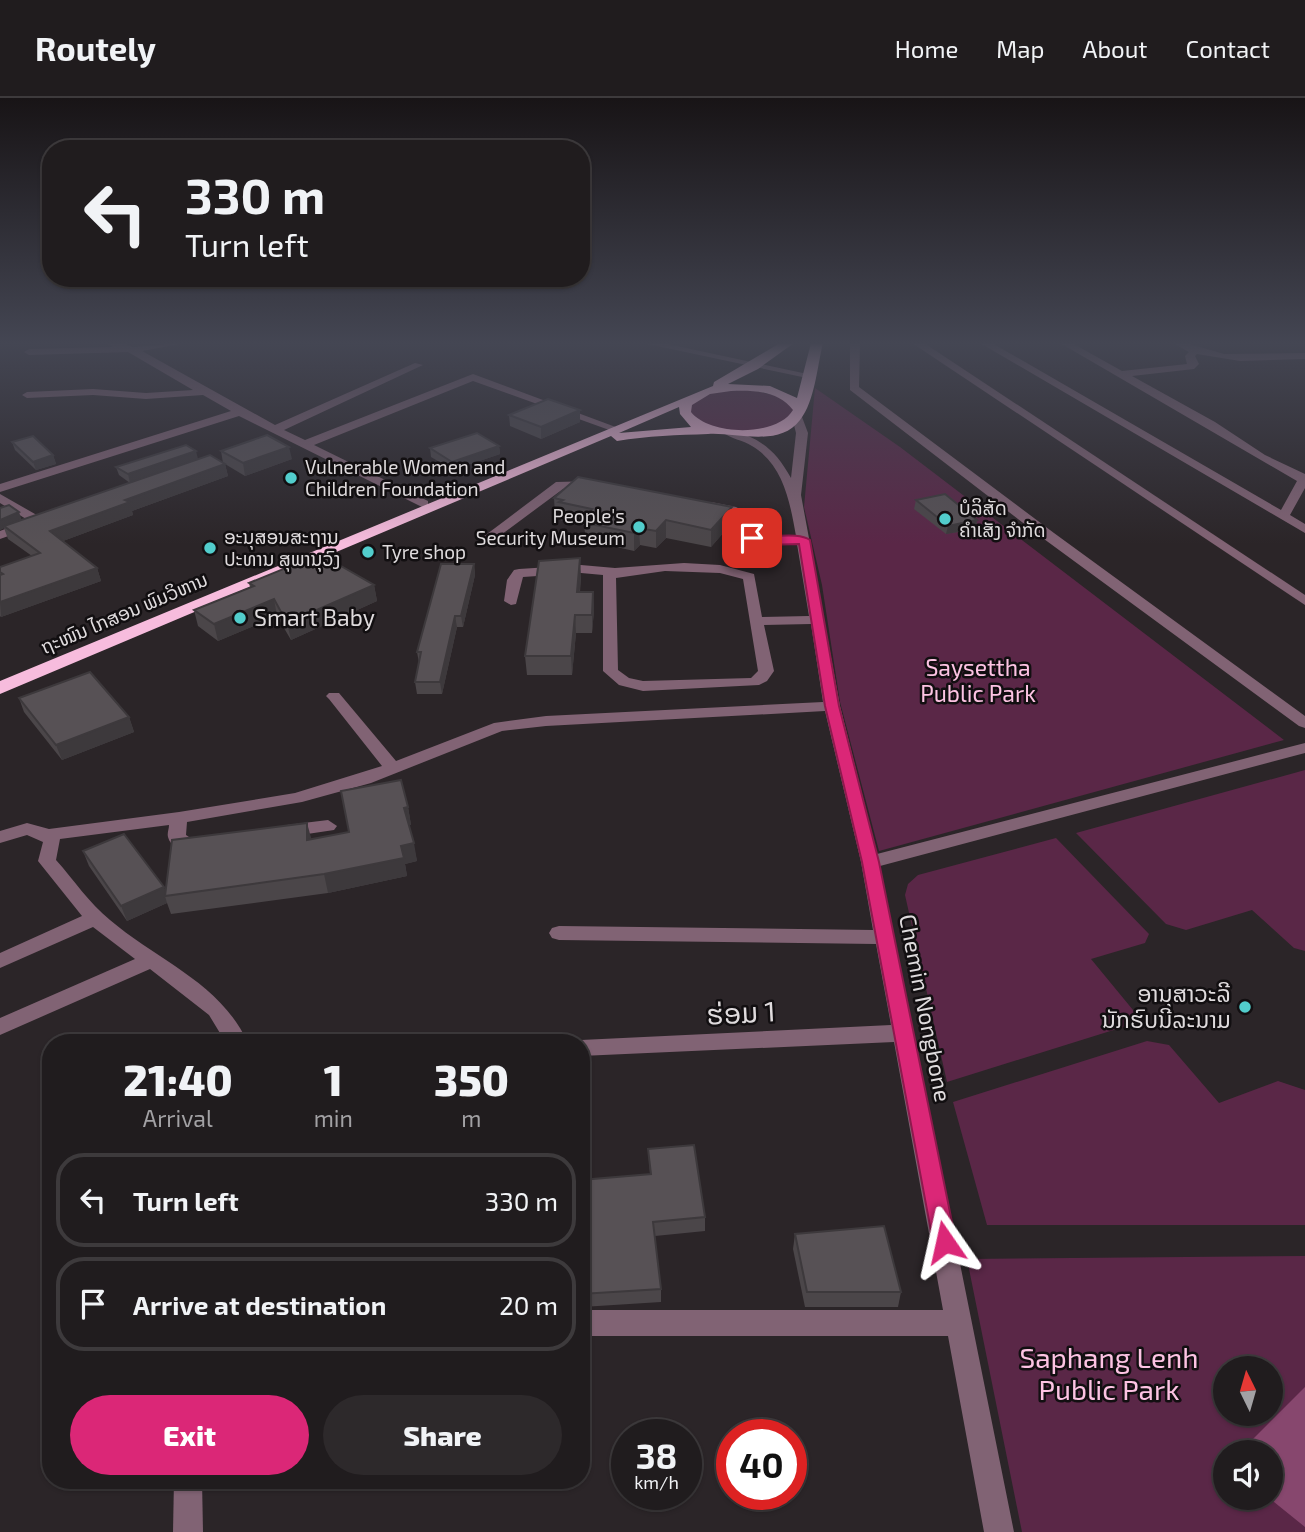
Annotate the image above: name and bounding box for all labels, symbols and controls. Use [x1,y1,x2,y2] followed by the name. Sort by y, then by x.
[35,28,156,68] text: Routely
[895,34,958,63] text: Home
[996,34,1044,63] text: Map
[1082,34,1148,63] text: About
[1186,34,1270,63] text: Contact
[185,165,325,224] text: 330 m
[70,168,161,259] icon: left
[185,225,309,263] text: Turn left
[305,455,505,500] place label: Vulnerable Women and Children Foundation
[283,470,299,486] marker: Vulnerable Women and Children Foundation
[959,496,1046,541] place label: ບໍລິສັດ ຄຳເສັງ ຈຳກັດ
[476,504,625,549] place label: People's Security Museum
[722,508,782,568] pin
[937,511,953,527] marker: ບໍລິສັດ ຄຳເສັງ ຈຳກັດ
[631,519,647,535] marker: People's Security Museum
[733,519,771,557] icon: arrive
[224,525,341,572] place label: ອະນຸສອນສະຖານ ປະທານ ສຸພານຸວົງ
[202,540,218,556] marker: ອະນຸສອນສະຖານ ປະທານ ສຸພານຸວົງ
[382,540,466,563] place label: Tyre shop
[360,544,376,560] marker: Tyre shop
[37,567,211,658] street label: ຖະໜົນ ໄກສອນ ພົມວິຫານ
[254,603,375,631] place label: Smart Baby
[232,610,248,626] marker: Smart Baby
[920,653,1036,707] park label: Saysettha Public Park
[894,912,958,1104] street label: Chemin Nongbone
[1102,979,1231,1033] place label: ອານຸສາວະລີ ນັກຮົບນີລະນາມ
[706,993,776,1031] street label: ຮ່ອມ 1
[1237,999,1253,1015] marker: ອານຸສາວະລີ ນັກຮົບນີລະນາມ
[123,1054,233,1104] text: 21:40
[324,1054,343,1104] text: 1
[434,1054,509,1104] text: 350
[143,1104,213,1132] text: Arrival
[314,1104,353,1132] text: min
[461,1104,482,1132] text: m
[74,1181,112,1219] icon: left
[133,1185,239,1216] text: Turn left
[485,1185,558,1216] text: 330 m
[908,1205,982,1279] position arrow
[74,1285,112,1323] icon: arrive
[133,1289,386,1320] text: Arrive at destination
[499,1289,558,1320] text: 20 m
[1019,1340,1199,1406] park label: Saphang Lenh Public Park
[1213,1356,1283,1426] north arrow
[1213,1356,1283,1510] map controls
[70,1395,309,1475] button: Exit
[323,1395,562,1475] button: Share
[716,1419,807,1510] speed limit sign: 40
[636,1434,677,1476] text: 38
[1213,1440,1283,1510] button: sound
[634,1471,679,1493] text: km/h

